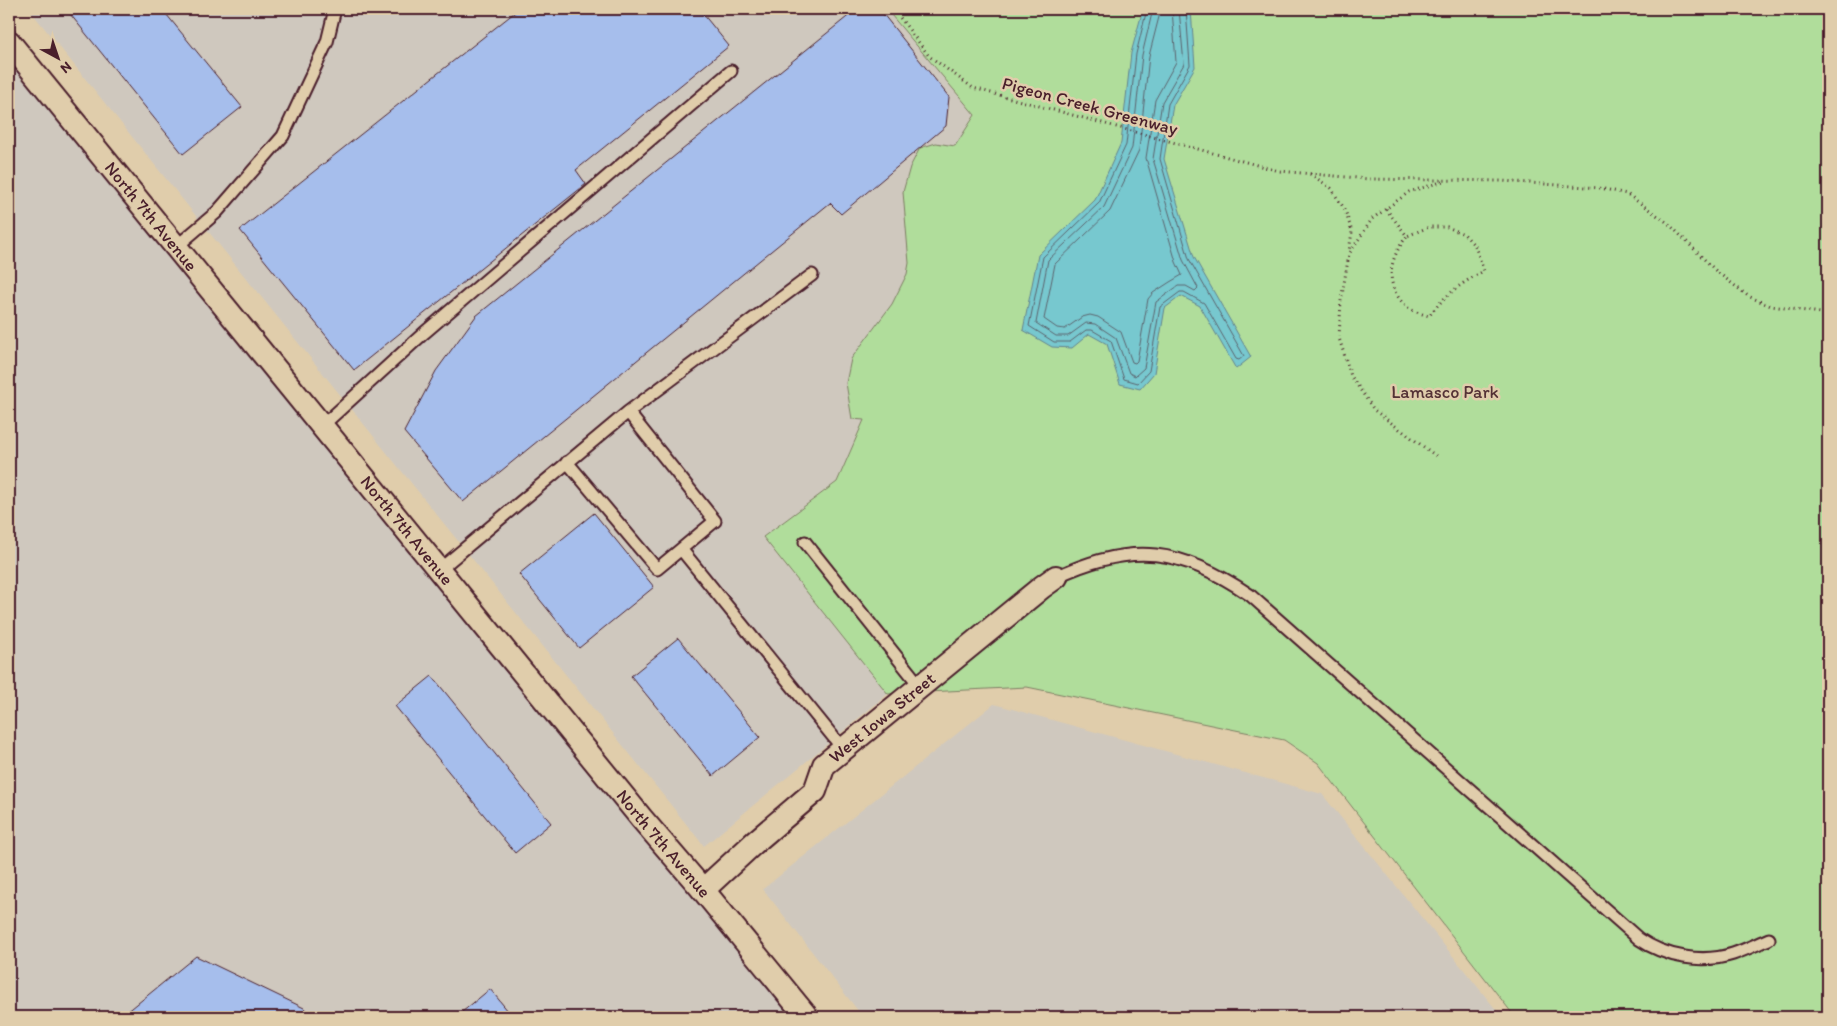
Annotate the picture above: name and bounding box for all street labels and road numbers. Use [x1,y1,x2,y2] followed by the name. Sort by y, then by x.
[1000,72,1181,140] street label: Pigeon Creek Greenway
[100,157,202,276] street label: North 7th Avenue
[356,471,458,590] street label: North 7th Avenue
[824,667,940,768] street label: West Iowa Street
[612,785,716,902] street label: North 7th Avenue

